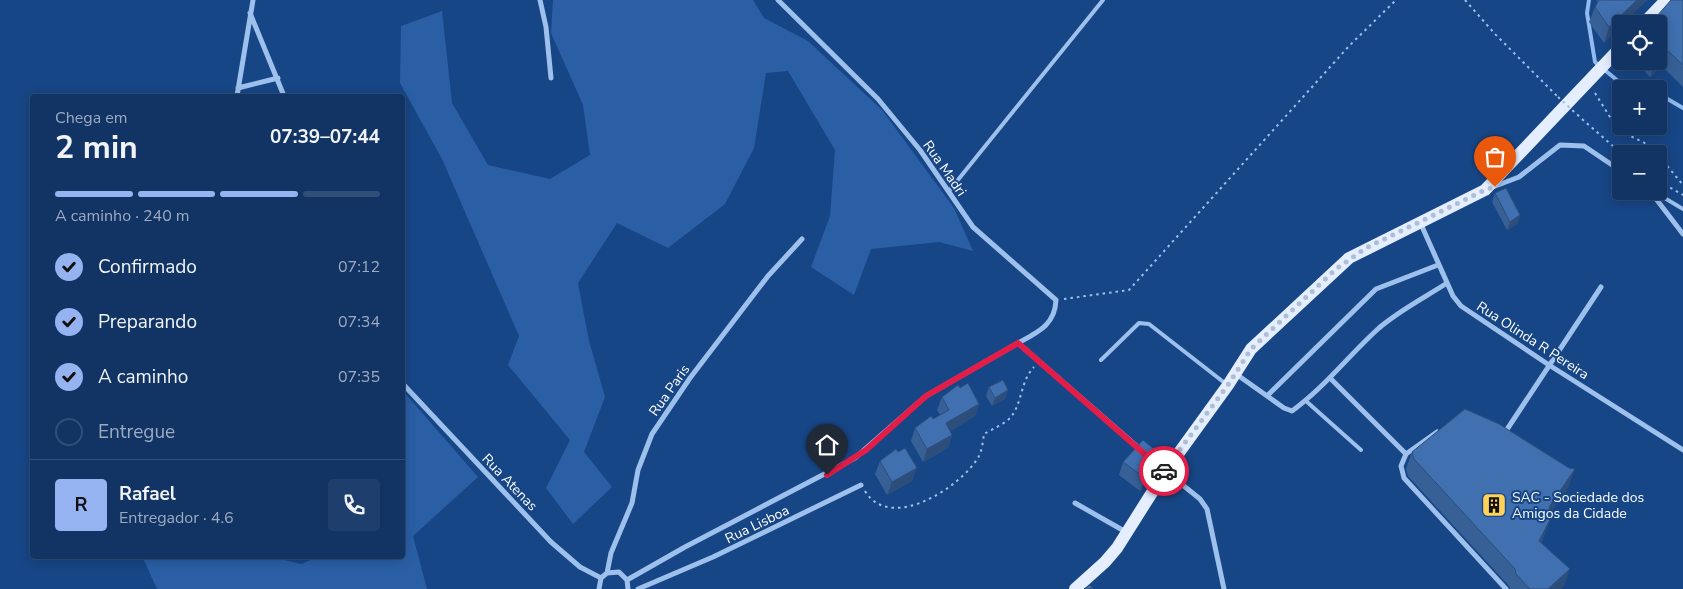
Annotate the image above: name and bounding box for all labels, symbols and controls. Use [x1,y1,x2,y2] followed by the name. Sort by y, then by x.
[1612,15,1667,200] map controls
[1612,15,1667,70] button: locate
[1612,80,1667,135] button: +
[55,107,128,129] text: Chega em
[270,124,380,150] text: 07:39–07:44
[55,126,138,169] text: 2 min
[1474,136,1516,187] pin
[918,137,971,200] street label: Rua Madri
[1481,143,1509,171] icon: bag
[1612,145,1667,200] button: −
[55,205,190,227] text: A caminho · 240 m
[55,253,83,281] icon: check
[98,254,197,280] text: Confirmado
[338,256,380,278] text: 07:12
[1473,297,1593,384] street label: Rua Olinda R Pereira
[55,308,83,336] icon: check
[98,309,197,335] text: Preparando
[338,311,380,333] text: 07:34
[645,360,694,420] street label: Rua Paris
[55,363,83,391] icon: check
[98,364,188,390] text: A caminho
[338,366,380,388] text: 07:35
[98,419,175,445] text: Entregue
[806,424,848,475] pin
[813,431,841,459] icon: home
[1139,446,1189,496] courier
[478,450,542,515] street label: Rua Atenas
[1150,457,1178,485] icon: car
[328,479,380,531] button: phone
[119,481,176,507] text: Rafael
[1512,488,1644,523] place label: SAC - Sociedade dos Amigos da Cidade
[74,492,88,518] text: R
[1481,492,1507,518] building icon: SAC - Sociedade dos Amigos da Cidade
[722,501,792,548] street label: Rua Lisboa
[119,507,234,529] text: Entregador · 4.6

